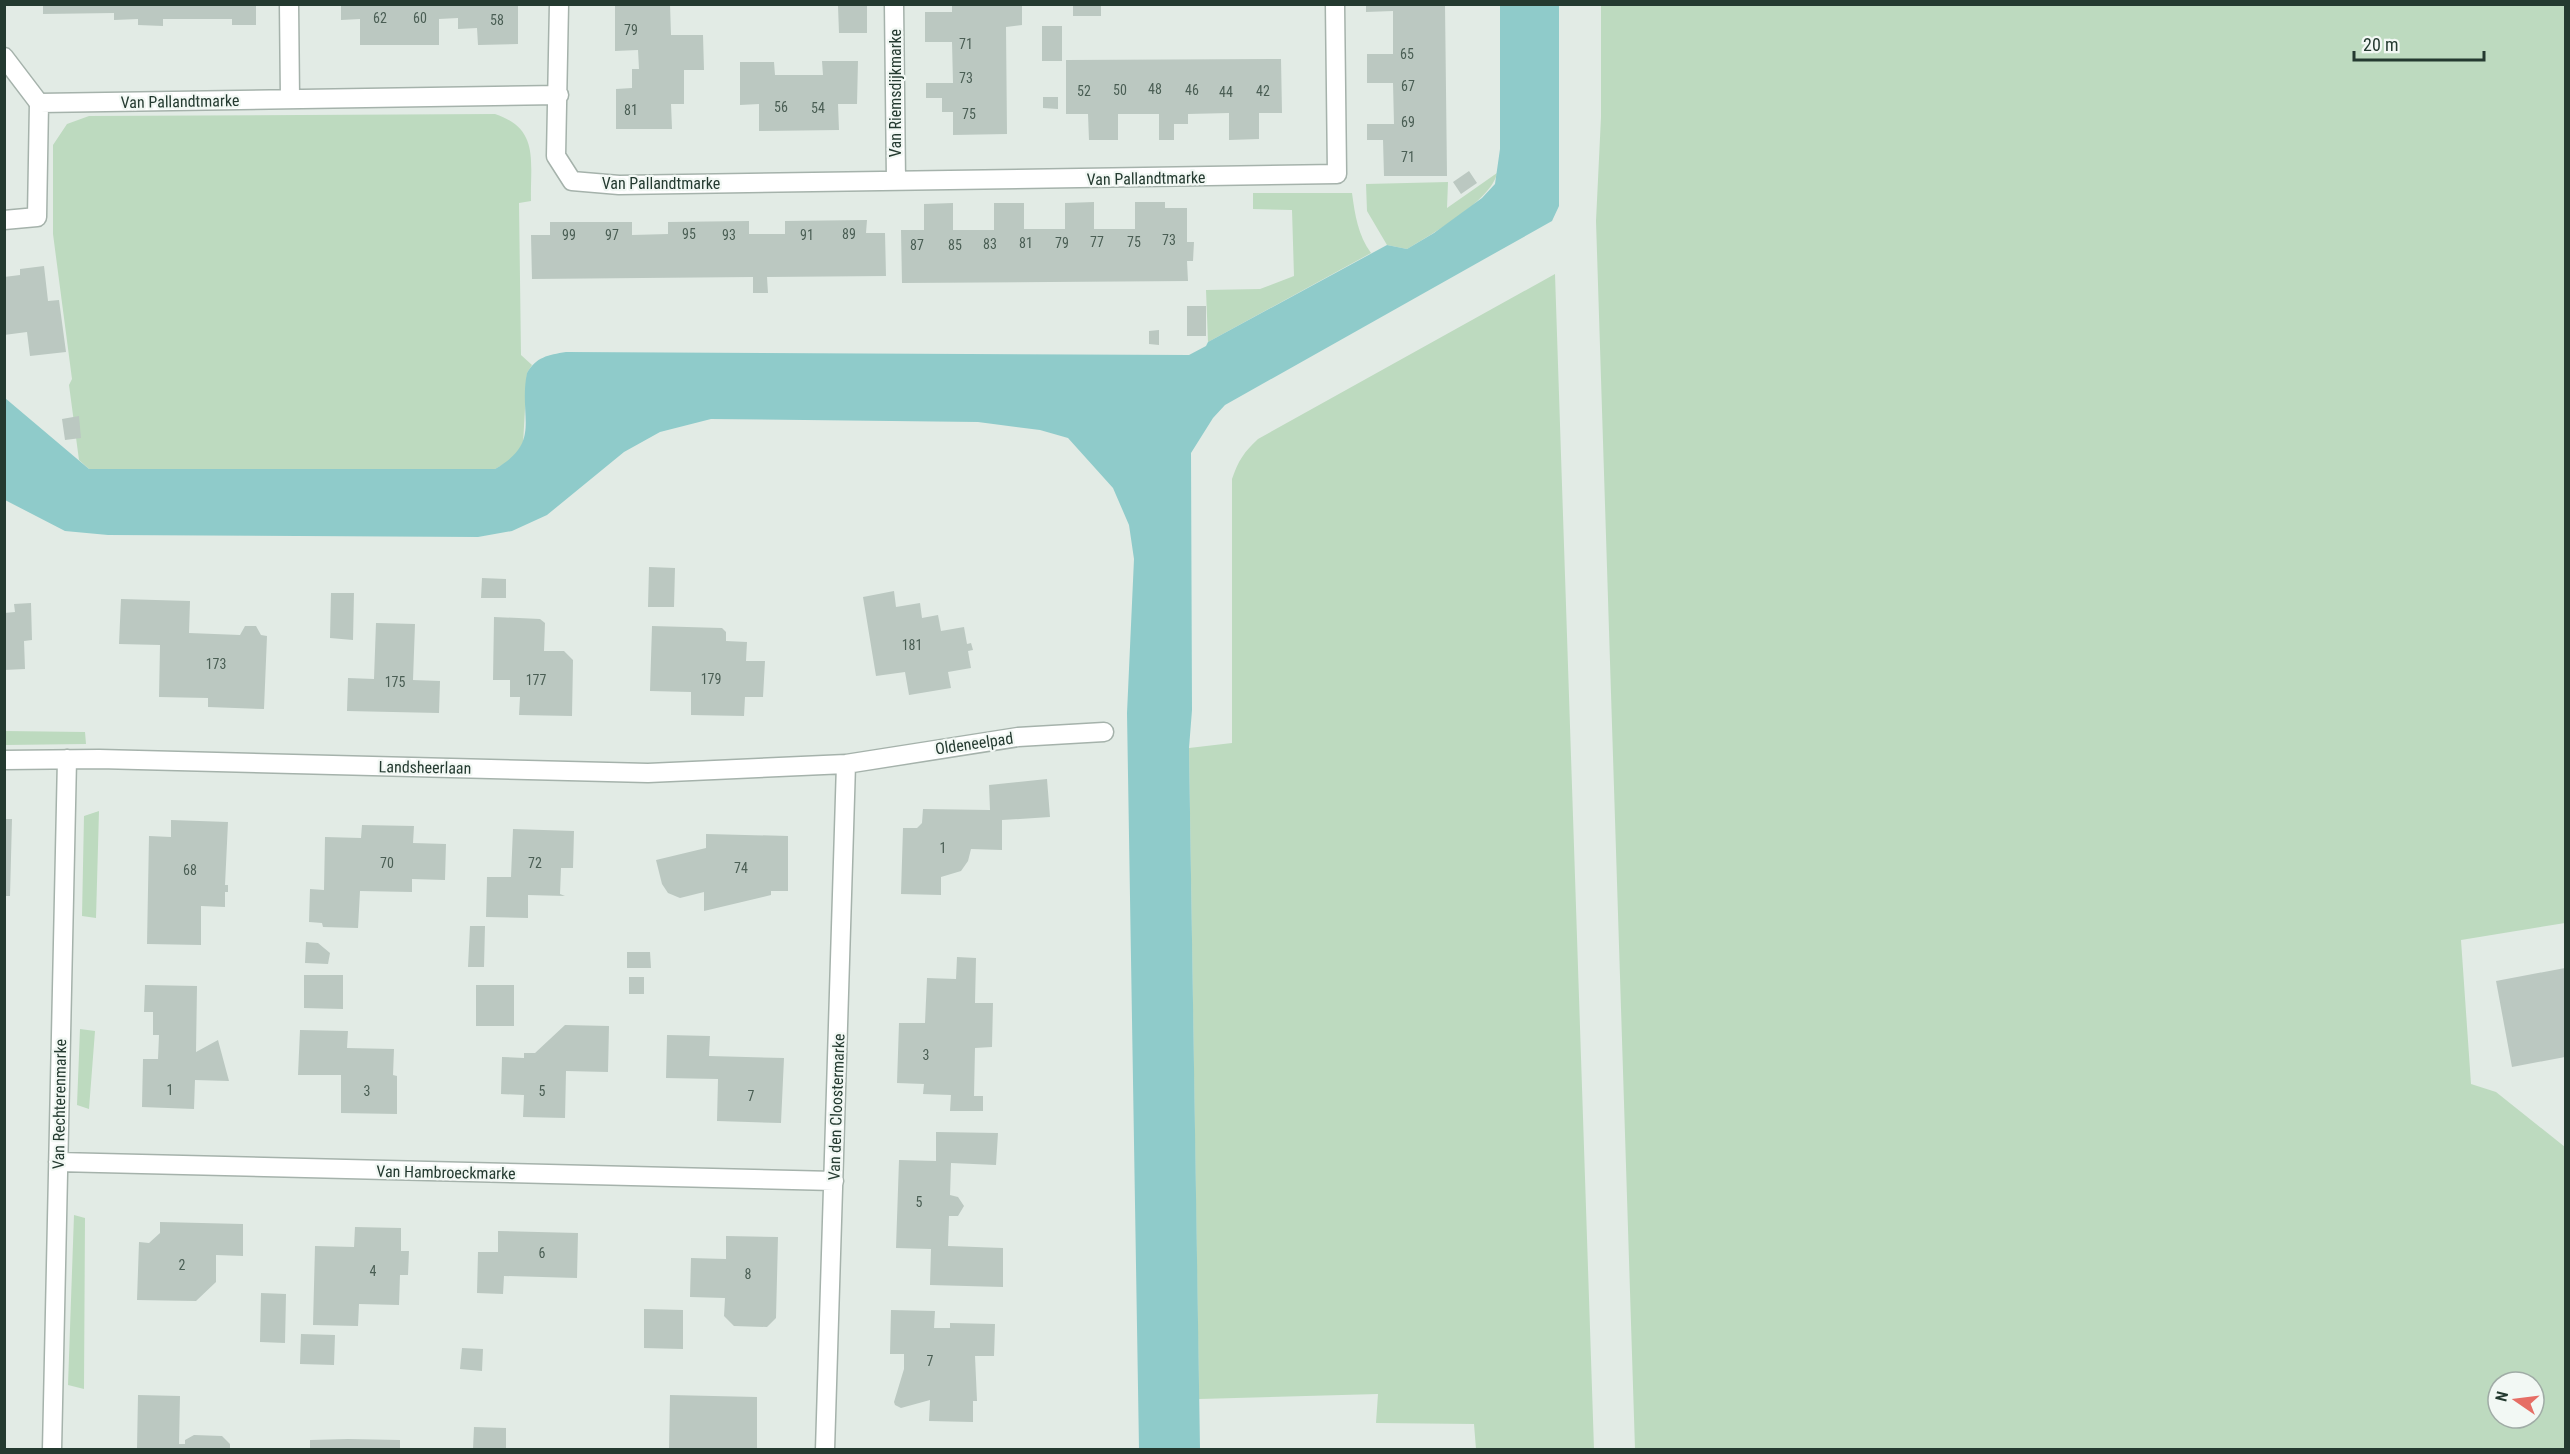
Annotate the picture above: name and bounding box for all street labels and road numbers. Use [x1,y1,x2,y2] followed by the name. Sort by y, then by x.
[886,29,905,157] street label: Van Riemsdijkmarke
[120,91,240,112] street label: Van Pallandtmarke
[1086,168,1206,189] street label: Van Pallandtmarke
[602,174,720,193] street label: Van Pallandtmarke
[934,729,1014,758] street label: Oldeneelpad
[379,757,471,778] street label: Landsheerlaan
[824,1033,849,1181] street label: Van den Cloostermarke
[49,1039,70,1169] street label: Van Rechterenmarke
[376,1162,516,1183] street label: Van Hambroeckmarke

